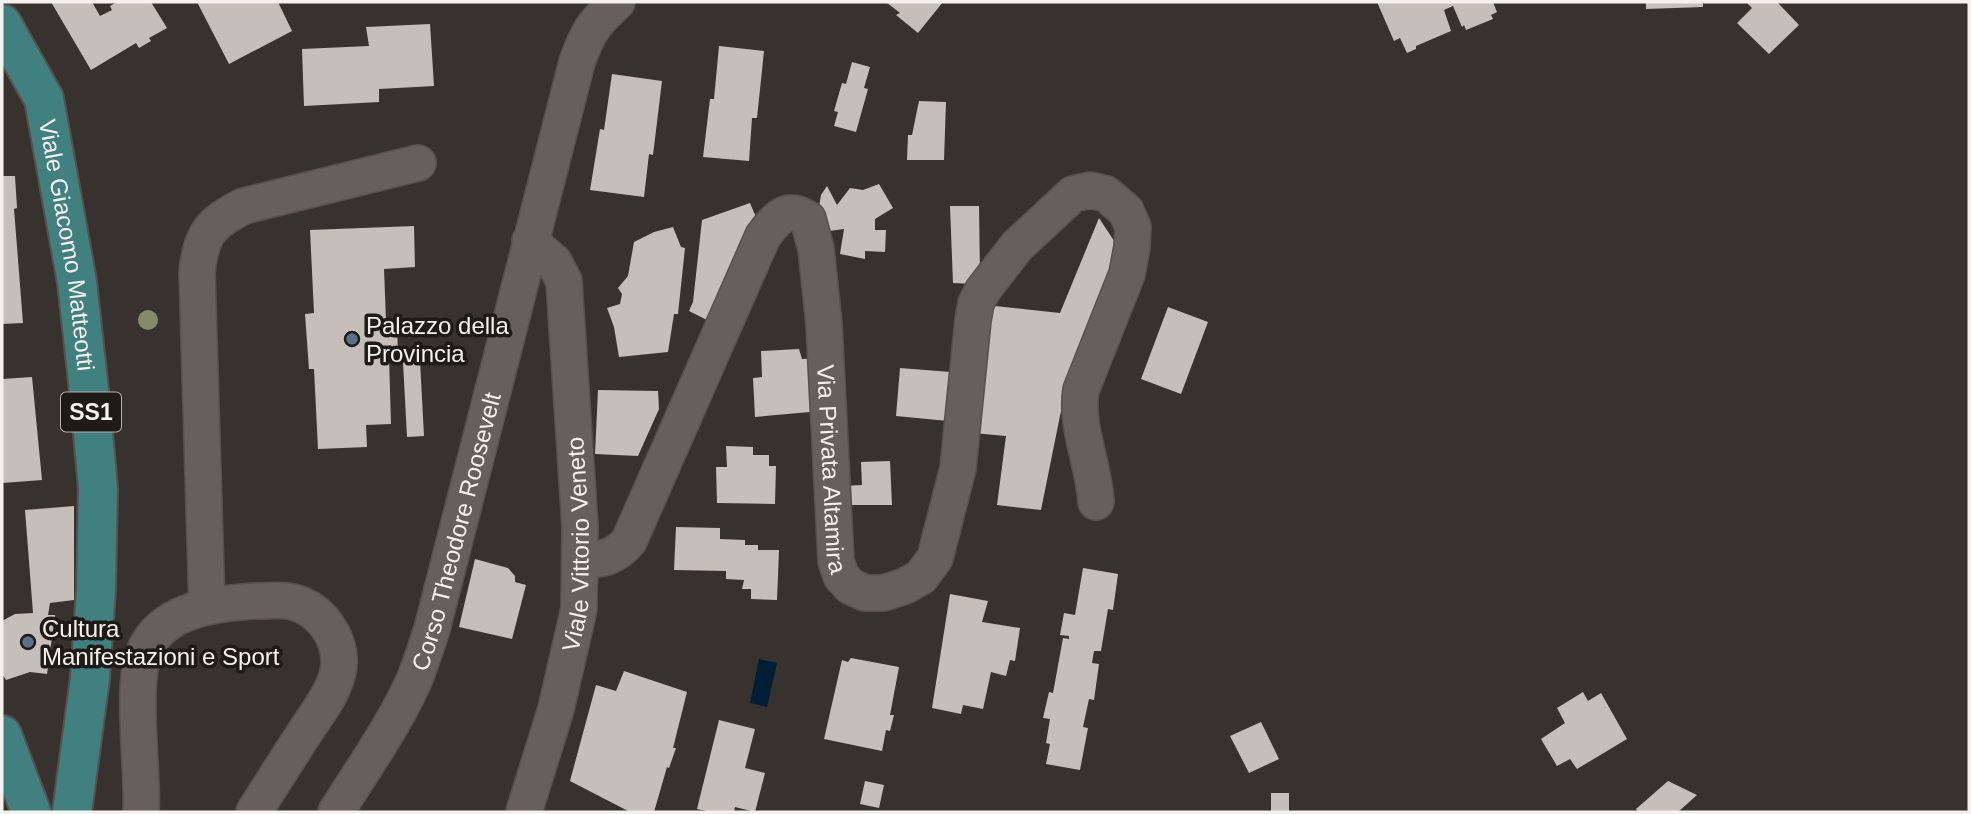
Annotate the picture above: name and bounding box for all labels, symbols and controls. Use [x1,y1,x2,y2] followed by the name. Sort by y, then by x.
[34,117,100,372] street label: Viale Giacomo Matteotti
[366,312,509,367] place label: Palazzo della Provincia
[344,331,360,347] marker: Palazzo della Provincia
[813,364,853,578] street label: Via Privata Altamira
[406,389,506,674] street label: Corso Theodore Roosevelt
[61,392,121,432] road number: SS1
[556,436,594,654] street label: Viale Vittorio Veneto
[42,615,280,670] place label: Cultura Manifestazioni e Sport
[20,634,36,650] marker: Cultura Manifestazioni e Sport

